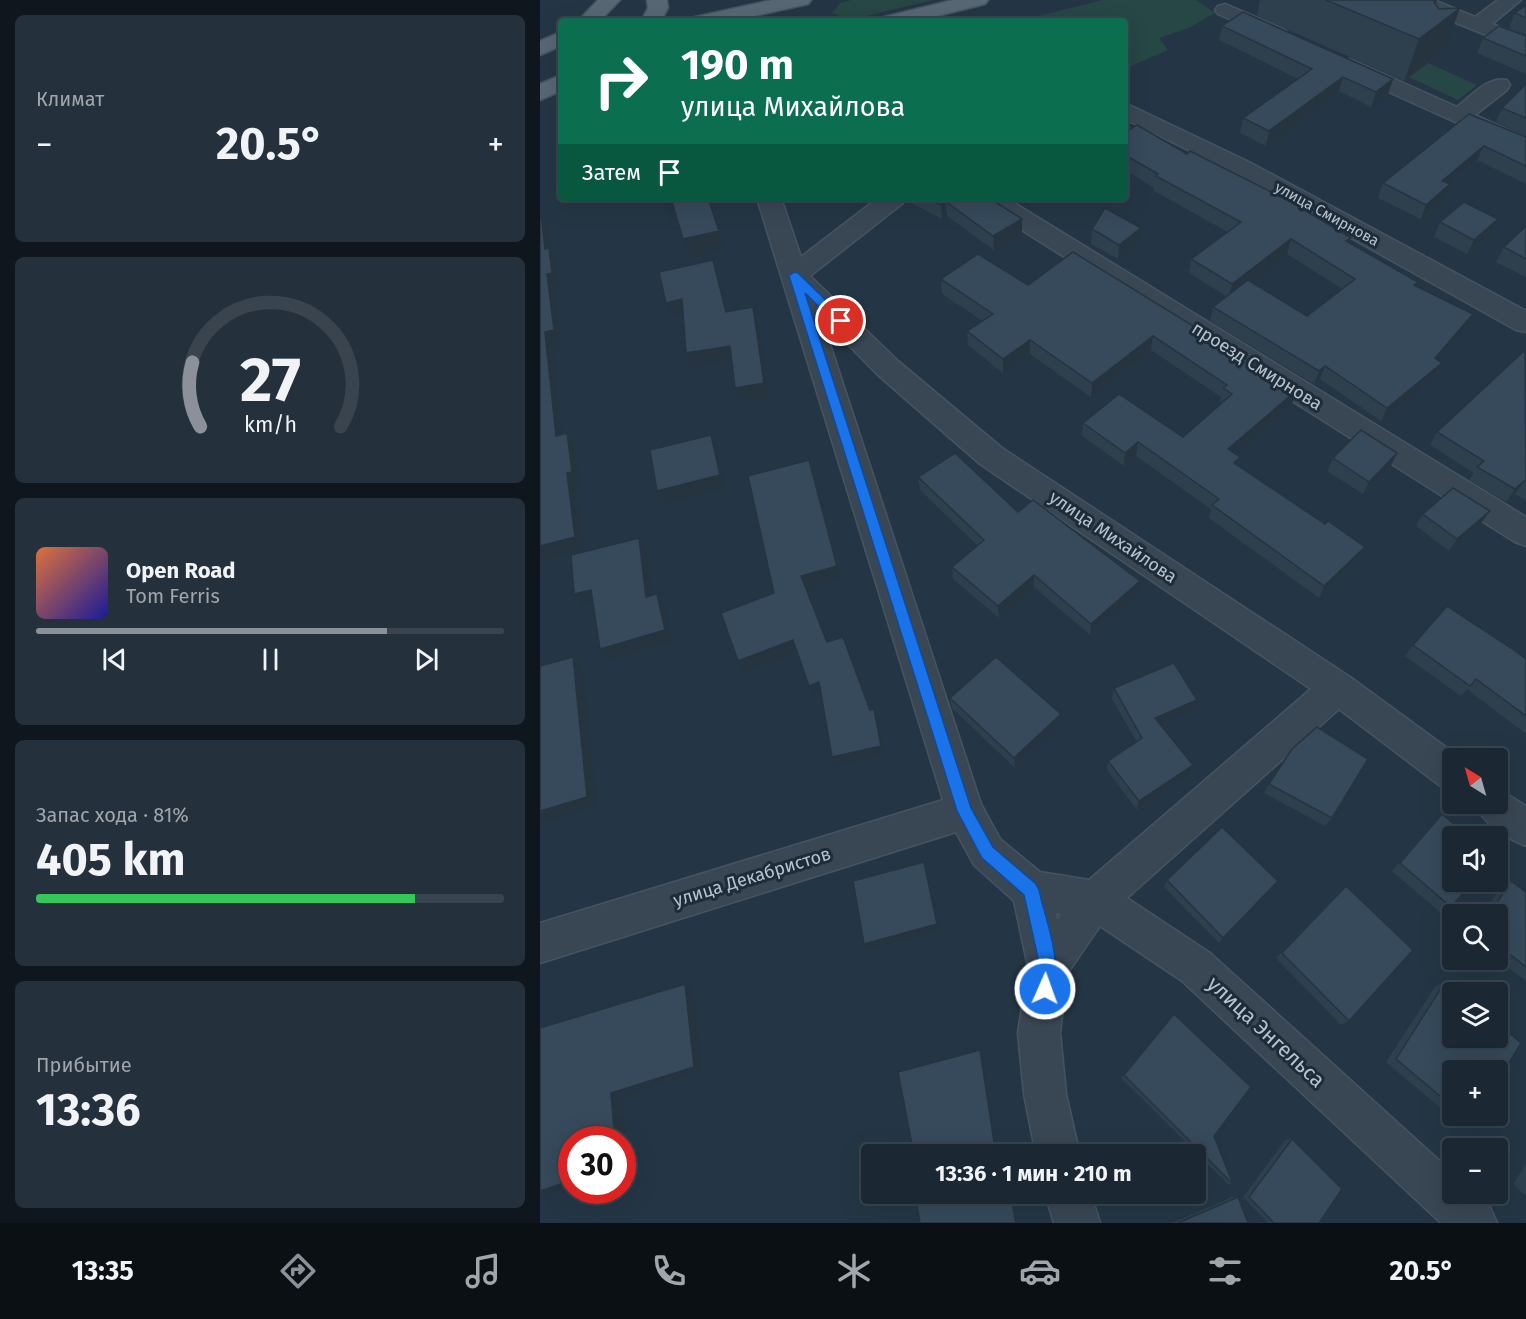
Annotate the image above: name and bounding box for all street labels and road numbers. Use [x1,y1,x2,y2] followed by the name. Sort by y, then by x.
[1272,178,1382,250] street label: улица Смирнова
[1188,317,1326,415] street label: проезд Смирнова
[1045,486,1181,588] street label: улица Михайлова
[671,843,833,911] street label: улица Декабристов
[1202,971,1330,1093] street label: улица Энгельса

